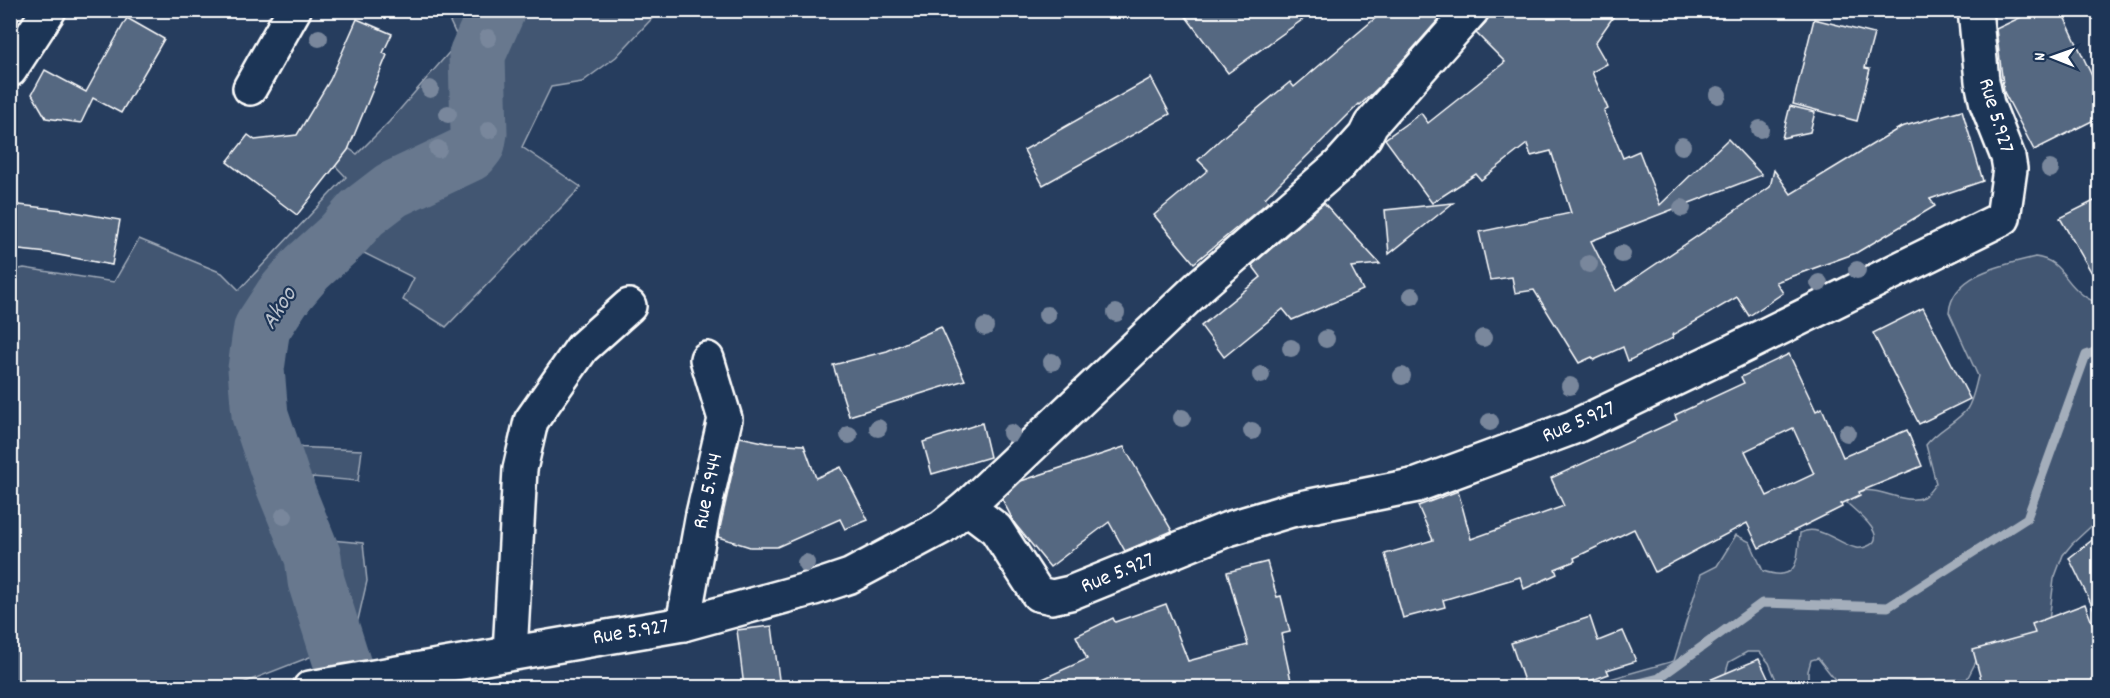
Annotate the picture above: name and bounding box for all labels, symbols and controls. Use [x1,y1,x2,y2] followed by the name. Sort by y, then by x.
[2023,27,2083,87] north arrow
[2029,53,2052,61] text: N
[1969,75,2021,157] street label: Rue 5.927
[254,280,307,337] water label: Akoo
[1538,394,1620,452] street label: Rue 5.927
[686,450,732,532] street label: Rue 5.944
[1077,545,1159,603] street label: Rue 5.927
[591,612,671,654] street label: Rue 5.927

